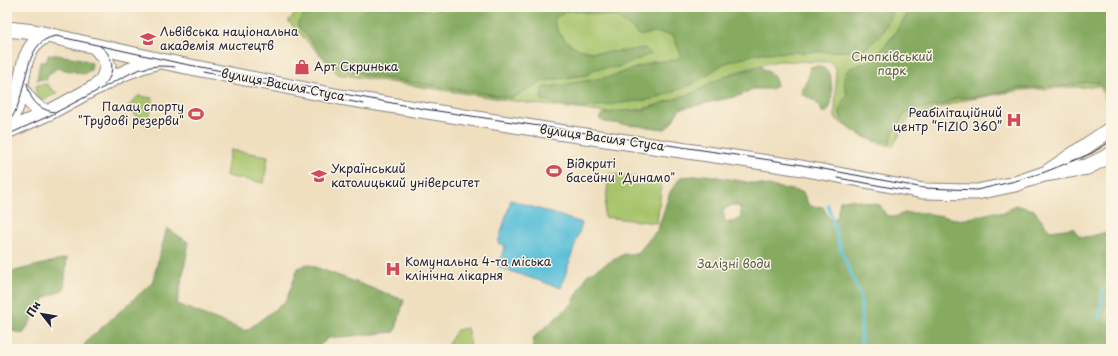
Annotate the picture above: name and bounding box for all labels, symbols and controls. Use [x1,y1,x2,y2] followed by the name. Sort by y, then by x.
[160,22,299,54] place label: Львівська національна академія мистецтв
[139,30,157,48] school or university icon: Львівська національна академія мистецтв
[851,47,933,79] park label: Снопківський парк
[314,57,399,75] place label: Арт Скринька
[293,58,311,76] shop icon: Арт Скринька
[220,63,347,105] street label: вулиця Василя Стуса
[78,97,184,129] place label: Палац спорту "Трудові резерви"
[893,103,1002,135] place label: Реабілітаційний центр “FIZIO 360”
[187,105,205,123] sports icon: Палац спорту "Трудові резерви"
[1005,111,1023,129] hospital icon: Реабілітаційний центр “FIZIO 360”
[539,119,666,155] street label: вулиця Василя Стуса
[566,154,675,186] place label: Відкриті басейни "Динамо"
[331,159,480,191] place label: Український католицький університет
[545,162,563,180] sports icon: Відкриті басейни "Динамо"
[310,167,328,185] school or university icon: Український католицький університет
[405,252,552,284] place label: Комунальна 4-та міська клінічна лікарня
[696,254,771,272] park label: Залізні води
[384,260,402,278] hospital icon: Комунальна 4-та міська клінічна лікарня
[22,294,62,334] north arrow
[22,297,44,320] text: Пн

